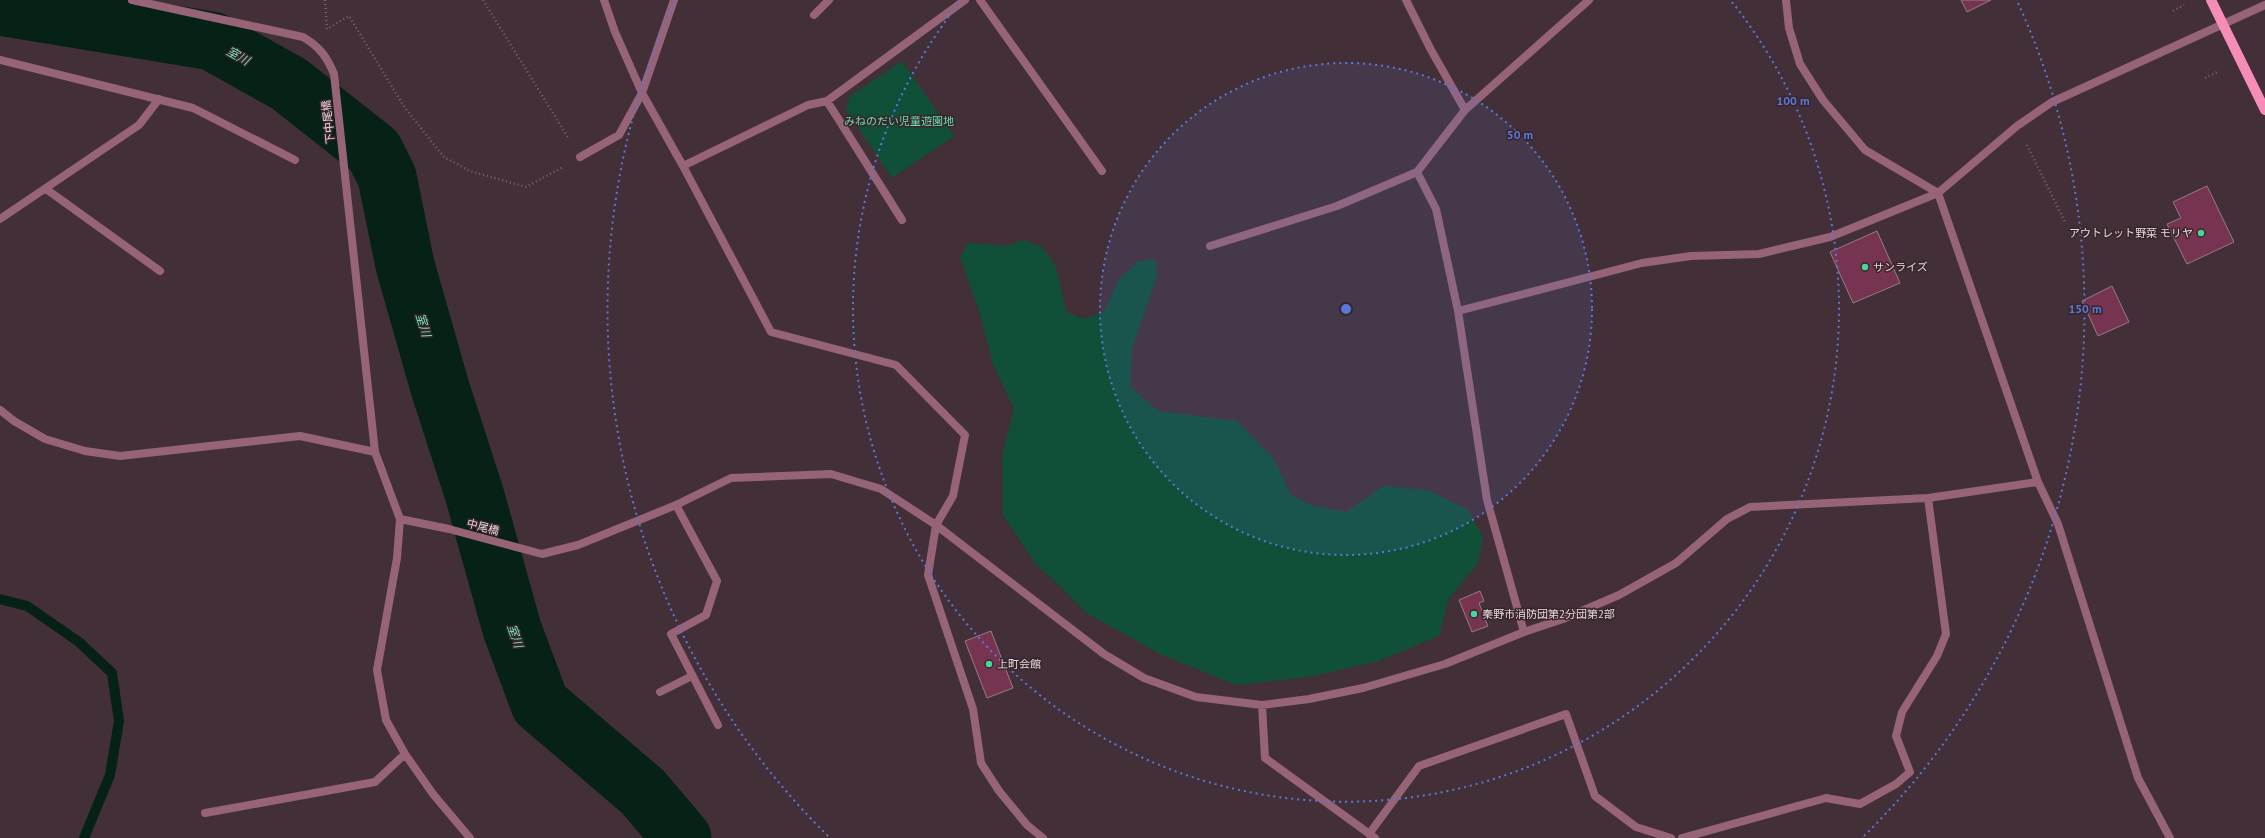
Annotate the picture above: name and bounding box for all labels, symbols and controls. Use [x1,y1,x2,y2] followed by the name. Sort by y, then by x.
[224,43,254,69] water label: 室川
[1776,93,1810,108] text: 100 m
[319,99,337,145] street label: 下中尾橋
[844,114,954,128] park label: みねのだい児童遊園地
[1507,127,1533,142] text: 50 m
[2069,226,2193,240] place label: アウトレット野菜 モリヤ
[2196,228,2206,238] marker: アウトレット野菜 モリヤ
[1873,260,1928,274] place label: サンライズ
[1860,262,1870,272] marker: サンライズ
[2068,301,2102,316] text: 150 m
[1339,302,1353,316] centre of rings
[413,311,435,340] water label: 室川
[465,516,501,538] street label: 中尾橋
[1482,607,1615,621] place label: 秦野市消防団第2分団第2部
[1469,609,1479,619] marker: 秦野市消防団第2分団第2部
[504,622,527,652] water label: 室川
[997,657,1041,671] place label: 上町会館
[984,659,994,669] marker: 上町会館

